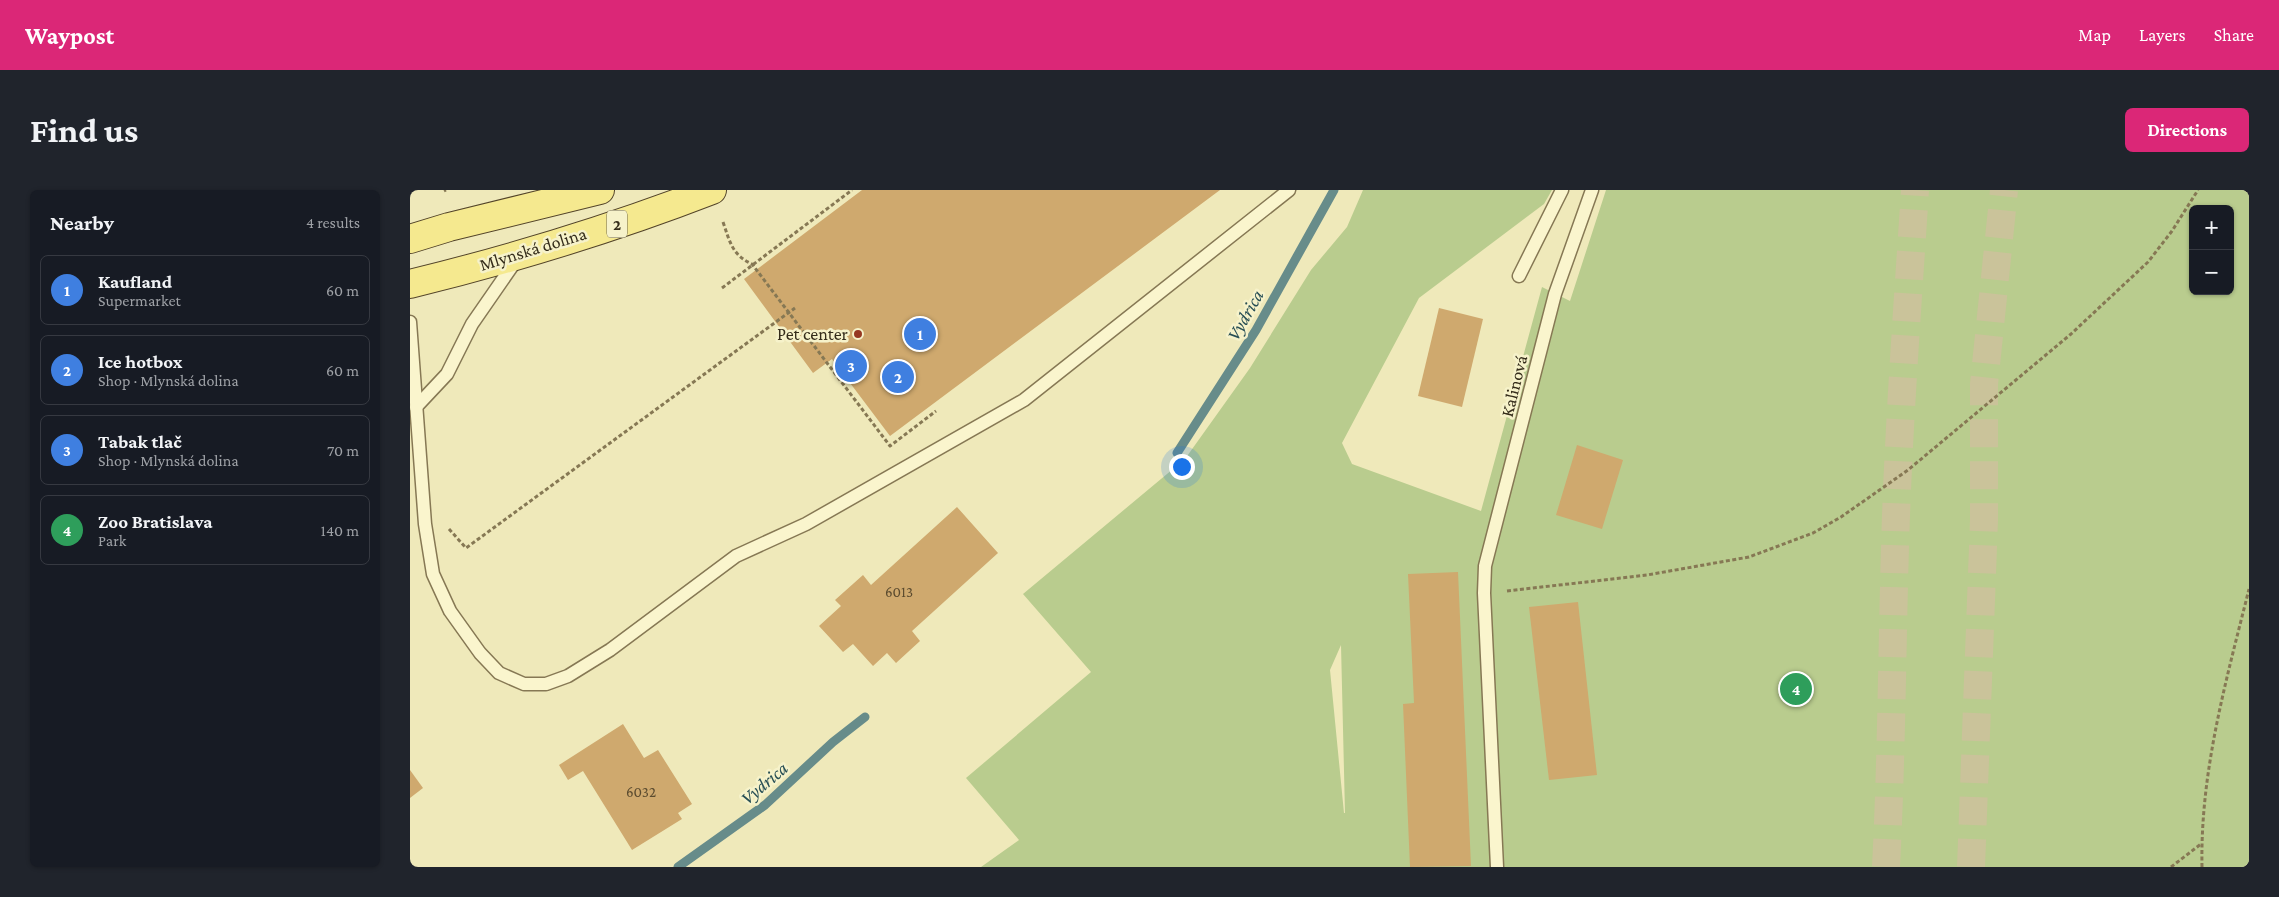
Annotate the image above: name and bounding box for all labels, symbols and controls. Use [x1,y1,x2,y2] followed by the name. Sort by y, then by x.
[25,22,114,49] text: Waypost
[2078,25,2111,45] text: Map
[2139,25,2186,45] text: Layers
[2214,25,2254,45] text: Share
[2125,108,2249,152] button: Directions
[30,111,138,150] text: Find us
[2189,205,2234,295] map controls
[2189,205,2234,250] button: +
[607,210,627,238] road number: 2
[50,211,114,235] text: Nearby
[306,214,360,231] text: 4 results
[477,223,589,275] street label: Mlynská dolina
[2189,250,2234,295] button: −
[98,271,172,292] text: Kaufland
[64,282,70,299] text: 1
[326,282,359,299] text: 60 m
[1222,286,1268,344] water label: Vydrica
[98,292,181,309] text: Supermarket
[904,315,936,353] pin: 1
[777,324,849,344] place label: Pet center
[852,328,864,340] marker: Pet center
[835,347,867,385] pin: 3
[98,351,183,372] text: Ice hotbox
[1497,353,1531,419] street label: Kalinová
[882,358,914,396] pin: 2
[63,362,71,379] text: 2
[326,362,359,379] text: 60 m
[98,372,239,389] text: Shop · Mlynská dolina
[98,431,182,452] text: Tabak tlač
[63,442,71,459] text: 3
[327,442,359,459] text: 70 m
[98,452,239,469] text: Shop · Mlynská dolina
[1169,454,1195,480] your location
[98,511,212,532] text: Zoo Bratislava
[63,522,71,539] text: 4
[321,522,359,539] text: 140 m
[98,532,126,549] text: Park
[885,584,913,600] house number: 6013
[1780,670,1812,708] pin: 4
[736,757,792,809] water label: Vydrica
[626,784,656,800] house number: 6032

